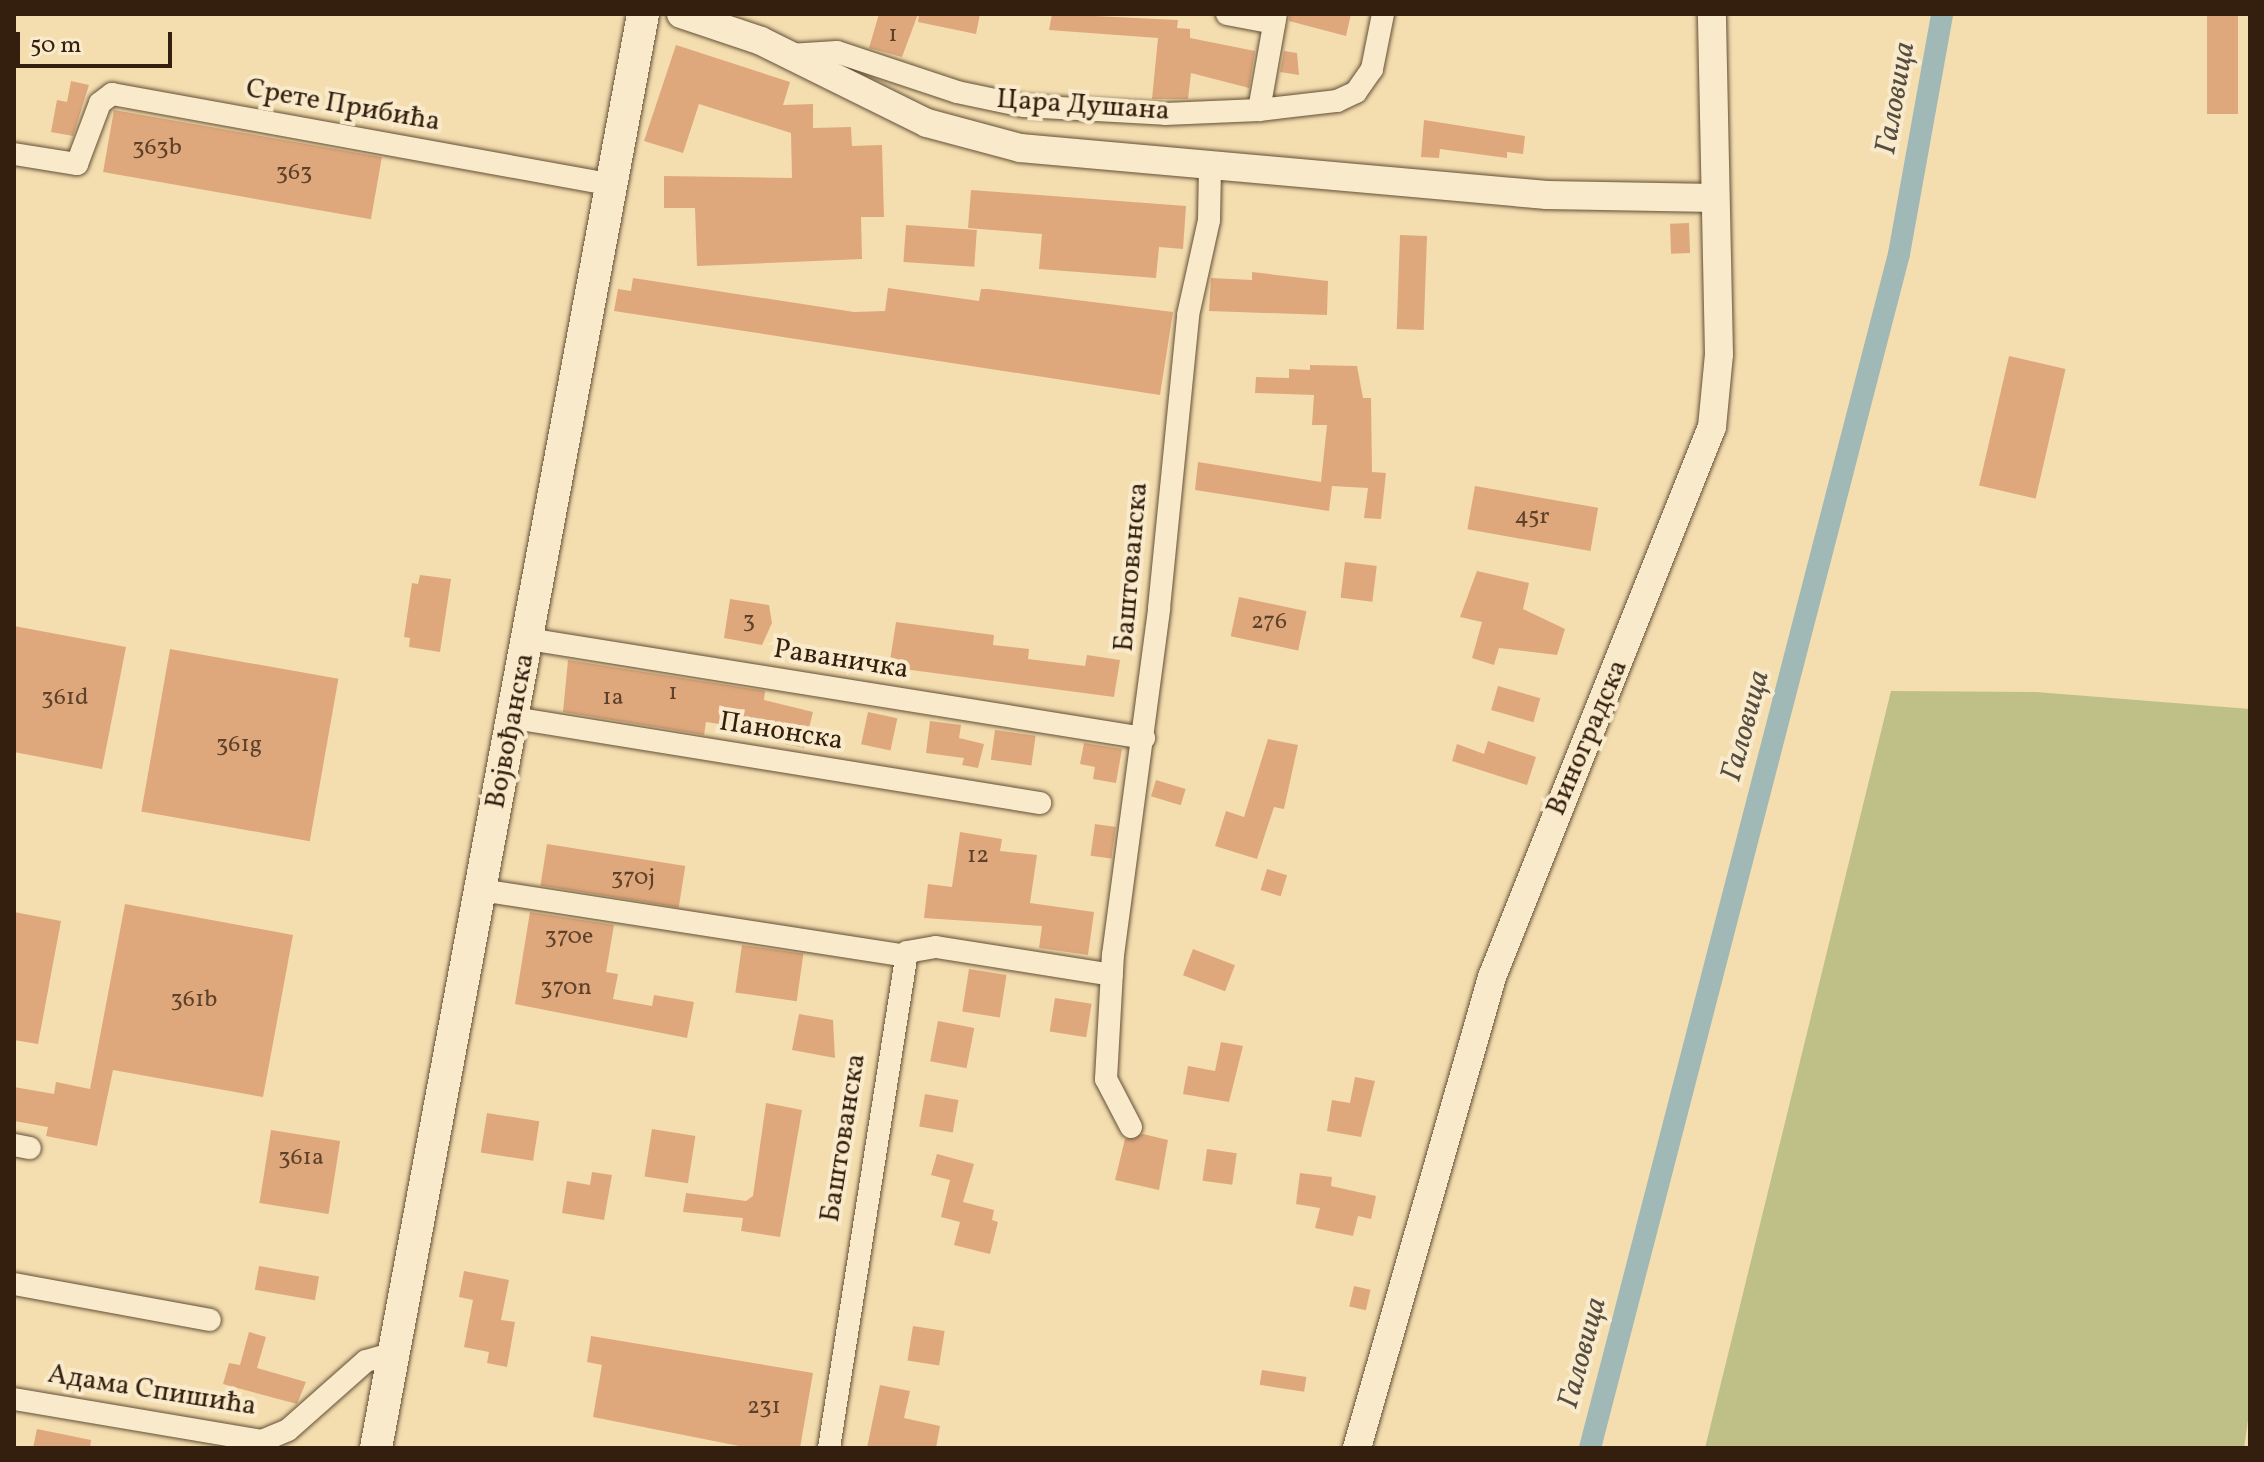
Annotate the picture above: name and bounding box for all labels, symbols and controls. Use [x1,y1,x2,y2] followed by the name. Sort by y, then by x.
[20,16,176,66] scale bar
[888,22,898,50] house number: 1
[30,29,82,63] text: 50 m
[1868,39,1924,157] water label: Галовица
[243,72,443,140] street label: Срете Прибића
[995,83,1171,129] street label: Цара Душана
[132,135,182,163] house number: 363b
[276,160,312,188] house number: 363
[1108,481,1156,653] street label: Баштованска
[1514,504,1550,532] house number: 45r
[743,608,755,636] house number: 3
[1251,609,1287,637] house number: 276
[771,633,911,687] street label: Раваничка
[479,650,543,812] street label: Војвођанска
[1540,655,1636,821] street label: Виноградска
[1714,667,1778,785] water label: Галовица
[668,680,678,708] house number: 1
[41,685,89,713] house number: 361d
[602,685,624,713] house number: 1a
[717,706,845,758] street label: Панонска
[216,732,262,760] house number: 361g
[967,843,989,871] house number: 12
[611,865,655,893] house number: 370j
[545,924,593,952] house number: 370e
[540,975,592,1003] house number: 370n
[171,987,217,1015] house number: 361b
[814,1052,874,1224] street label: Баштованска
[278,1145,324,1173] house number: 361a
[1551,1294,1615,1412] water label: Галовица
[45,1358,259,1424] street label: Адама Спишића
[747,1394,781,1422] house number: 231

